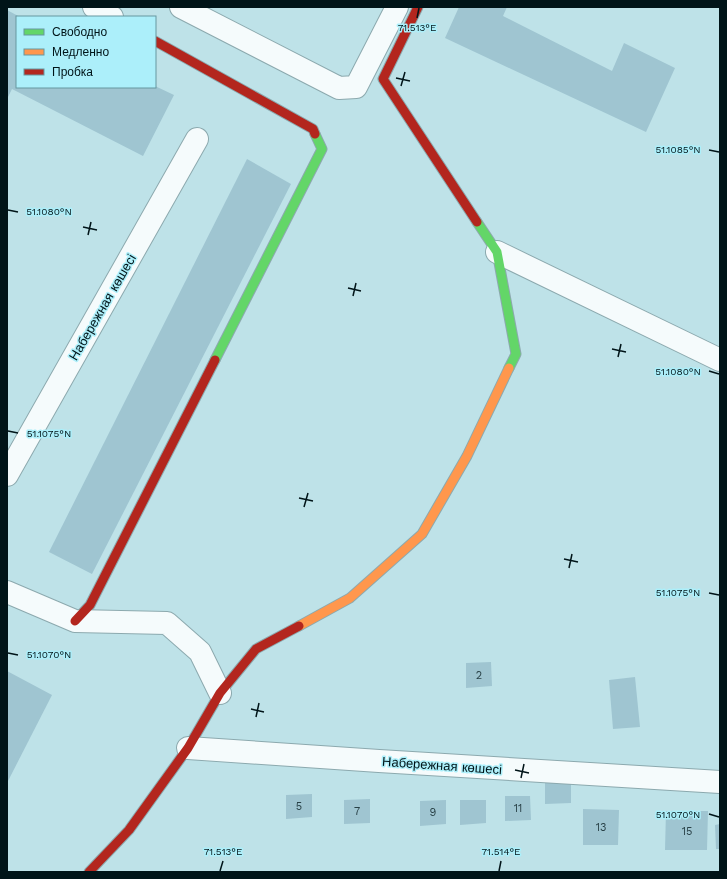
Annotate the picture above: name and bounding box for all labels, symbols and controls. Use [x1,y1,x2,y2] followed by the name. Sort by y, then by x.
[16,16,156,88] legend
[398,22,436,33] text: 71.513°E
[52,25,107,39] text: Свободно
[52,45,109,59] text: Медленно
[52,65,93,79] text: Пробка
[655,144,701,155] text: 51.1085°N
[26,206,72,217] text: 51.1080°N
[66,251,139,363] street label: Набережная көшесі
[655,366,701,377] text: 51.1080°N
[27,428,71,439] text: 51.1075°N
[656,587,700,598] text: 51.1075°N
[27,649,71,660] text: 51.1070°N
[476,669,482,682] house number: 2
[382,754,502,777] street label: Набережная көшесі
[296,800,302,813] house number: 5
[514,802,522,815] house number: 11
[354,805,360,818] house number: 7
[430,806,437,819] house number: 9
[656,809,700,820] text: 51.1070°N
[596,821,606,834] house number: 13
[682,825,692,838] house number: 15
[204,846,242,857] text: 71.513°E
[482,846,520,857] text: 71.514°E

